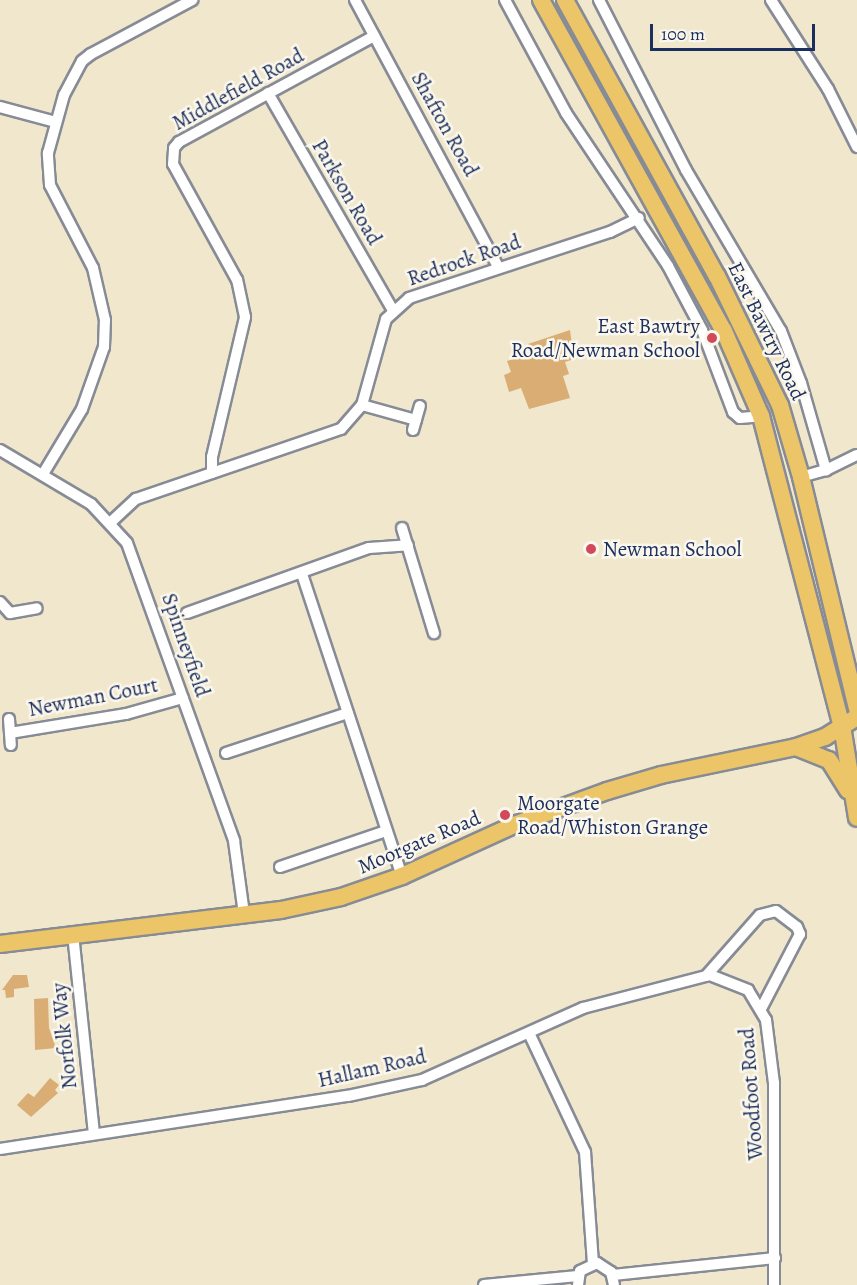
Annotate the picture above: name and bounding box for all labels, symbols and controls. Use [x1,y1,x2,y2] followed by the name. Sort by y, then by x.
[653,12,818,50] scale bar
[661,22,705,46] text: 100 m
[168,42,308,136] street label: Middlefield Road
[406,67,484,181] street label: Shafton Road
[307,135,387,249] street label: Parkson Road
[404,229,524,291] street label: Redrock Road
[723,258,811,404] street label: East Bawtry Road
[511,313,700,363] place label: East Bawtry Road/Newman School
[705,331,719,345] marker: East Bawtry Road/Newman School
[603,536,742,562] place label: Newman School
[584,542,598,556] marker: Newman School
[156,590,216,700] street label: Spinneyfield
[26,672,160,722] street label: Newman Court
[517,790,708,840] place label: Moorgate Road/Whiston Grange
[354,805,484,879] street label: Moorgate Road
[498,808,512,822] marker: Moorgate Road/Whiston Grange
[46,982,82,1090] street label: Norfolk Way
[734,1027,768,1161] street label: Woodfoot Road
[315,1043,429,1093] street label: Hallam Road

